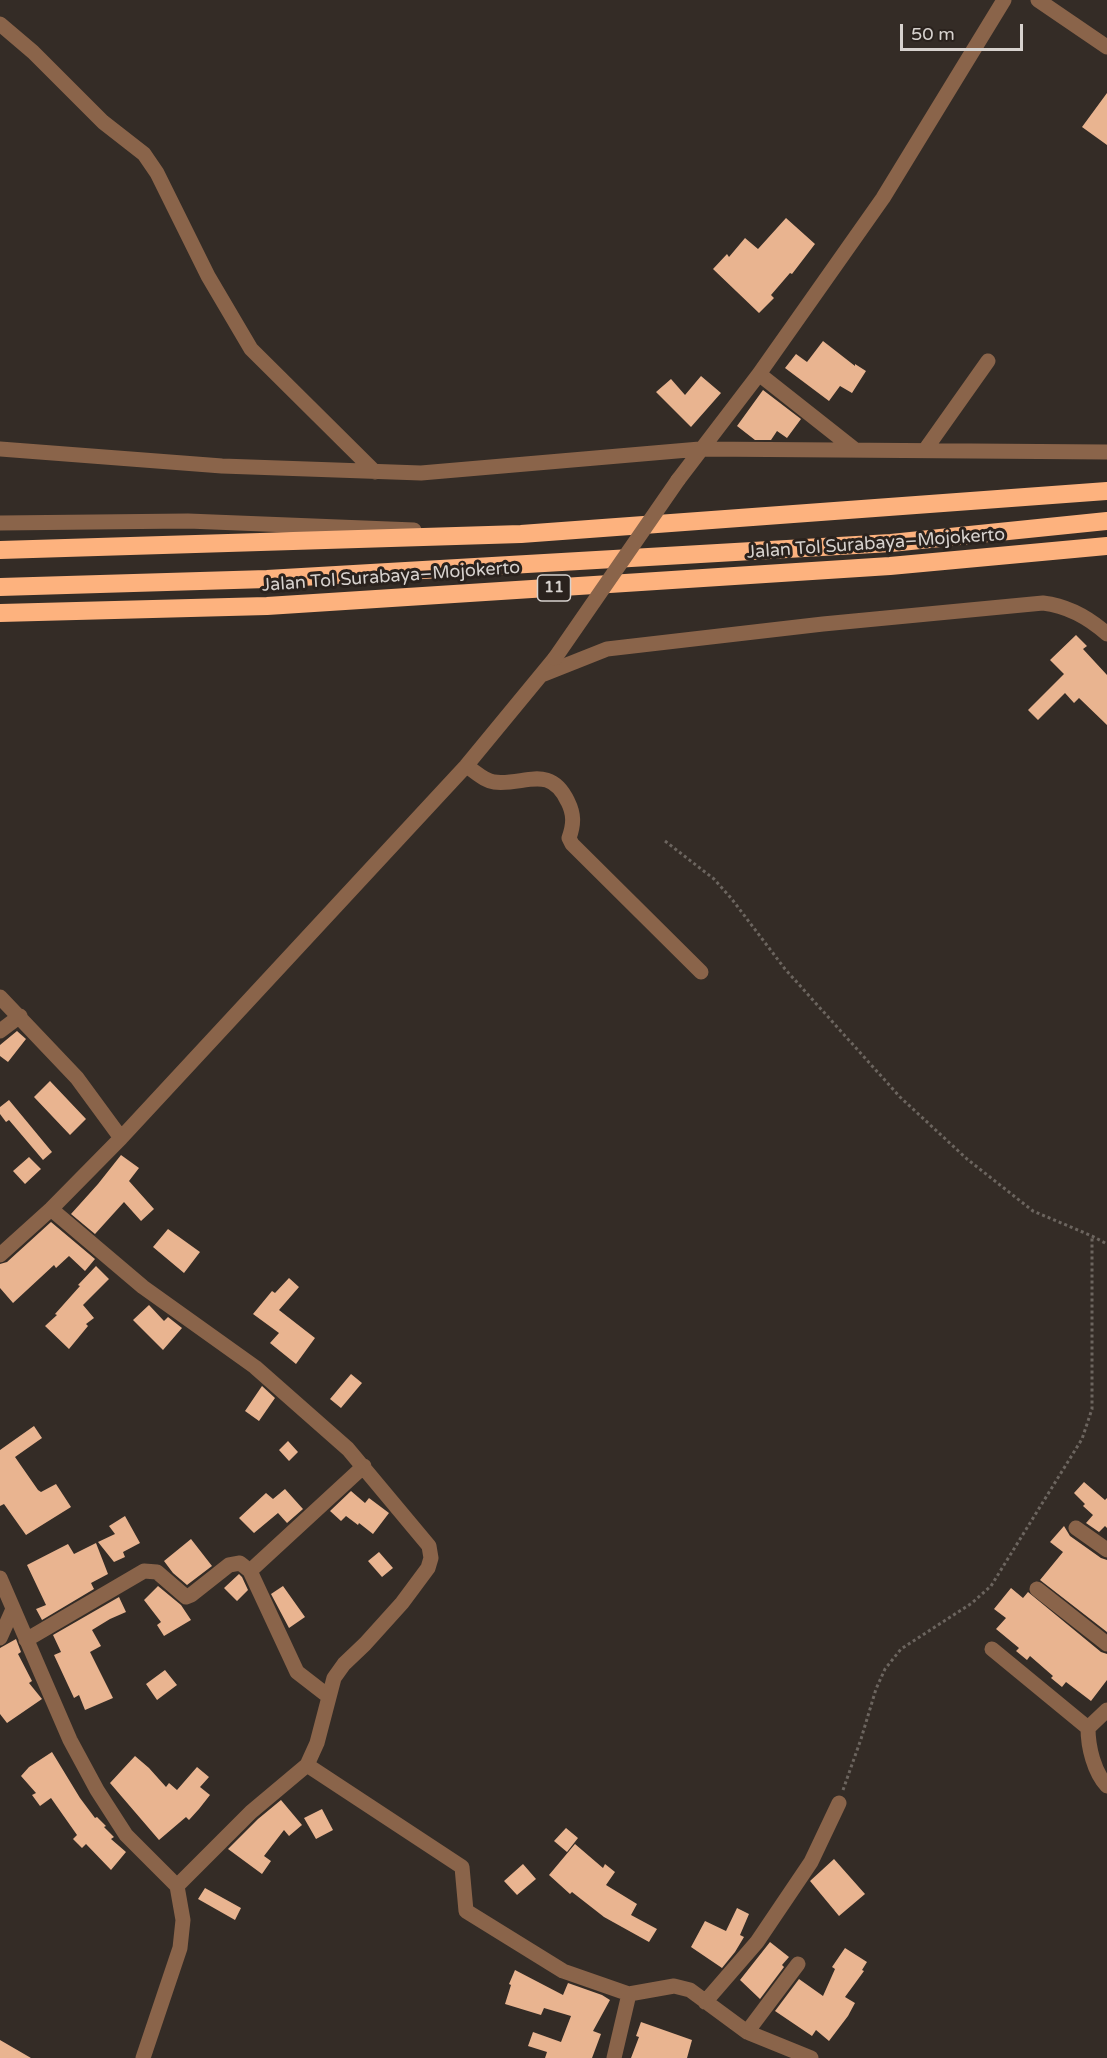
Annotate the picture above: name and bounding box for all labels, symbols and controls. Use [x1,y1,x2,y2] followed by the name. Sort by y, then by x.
[903,12,1026,50] scale bar
[911,23,955,45] text: 50 m
[746,524,1006,564] street label: Jalan Tol Surabaya–Mojokerto
[261,557,521,597] street label: Jalan Tol Surabaya–Mojokerto
[538,575,570,601] road number: 11

